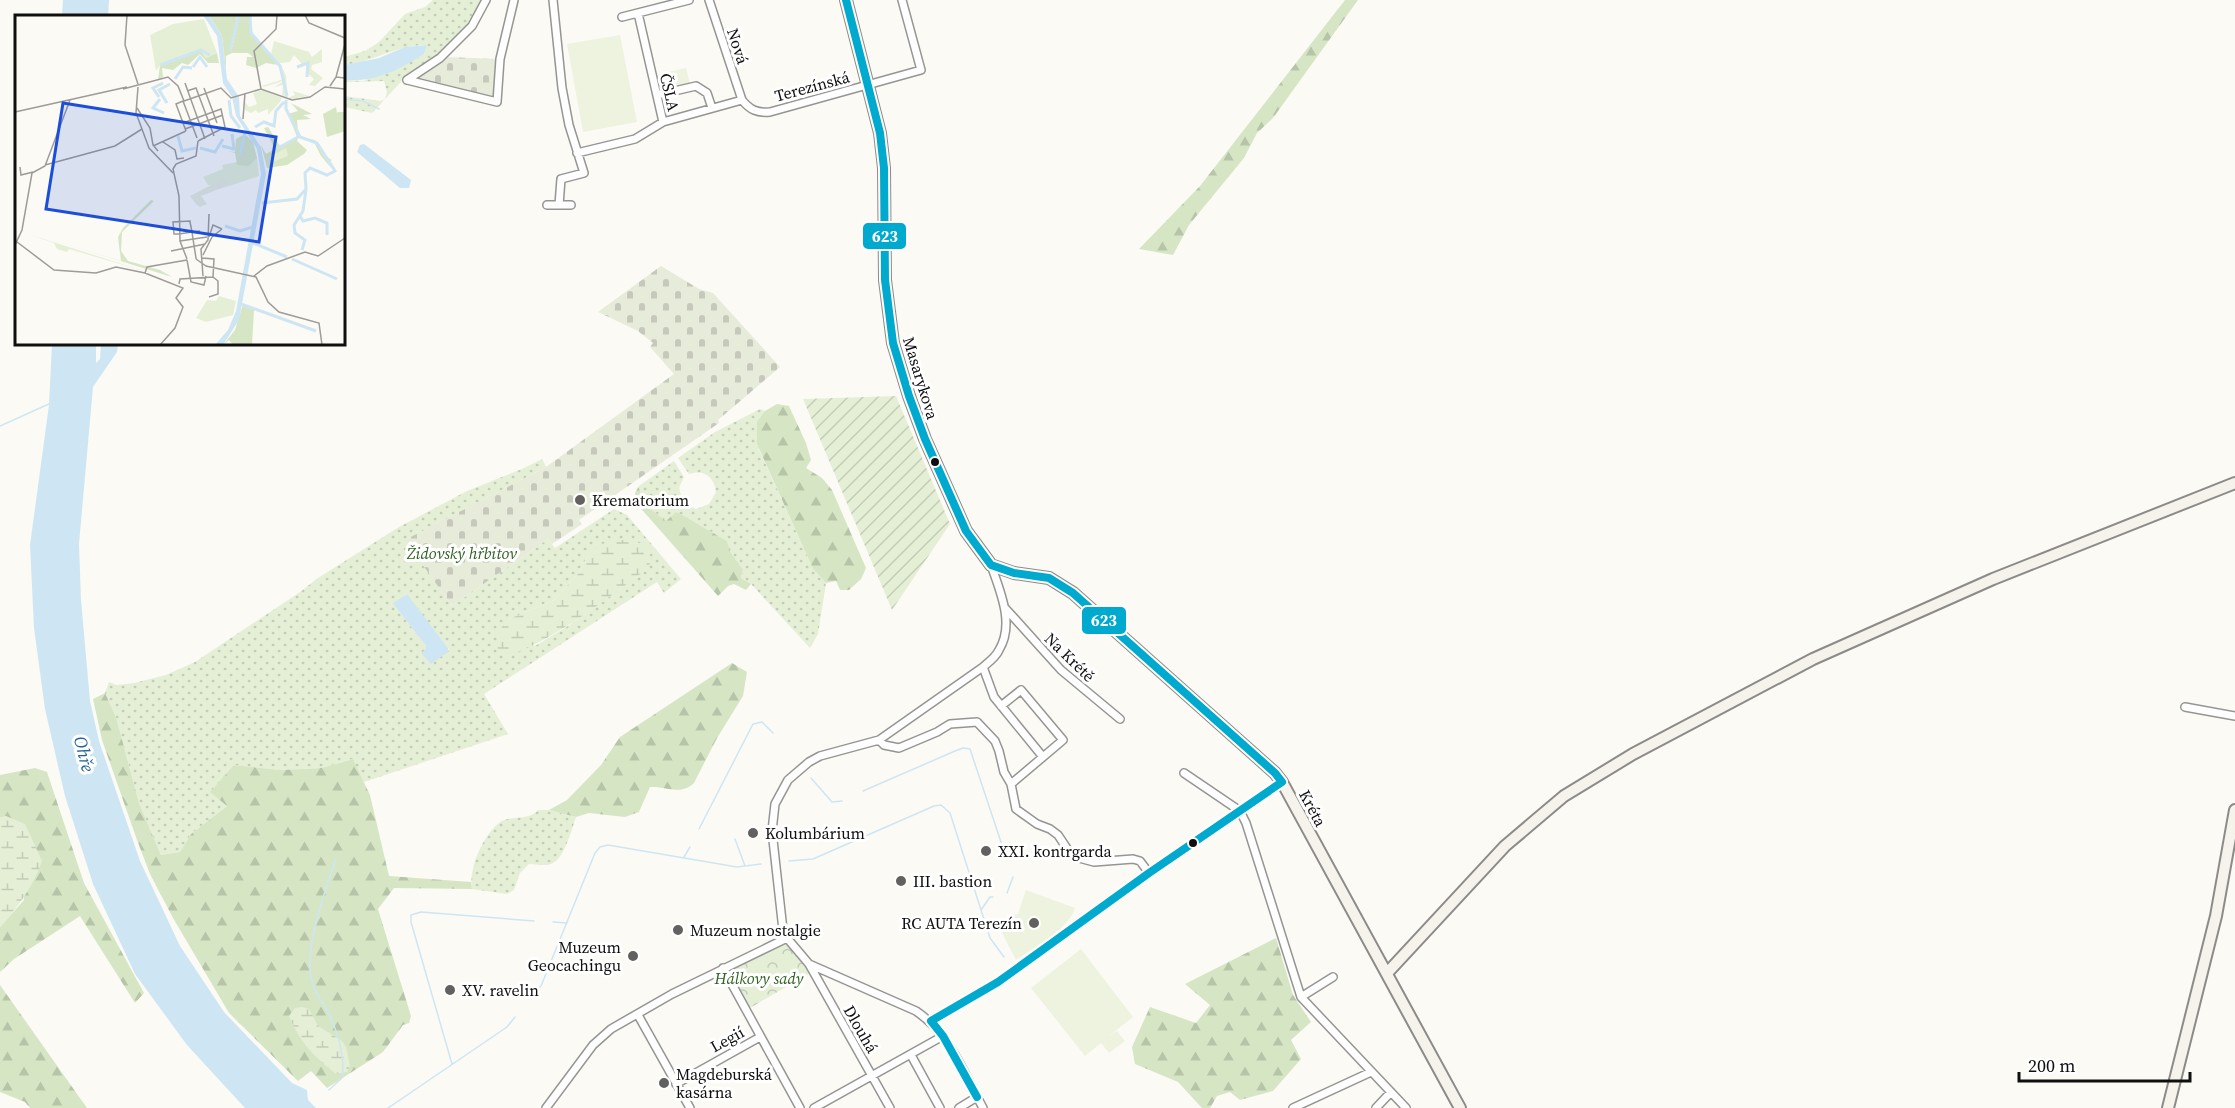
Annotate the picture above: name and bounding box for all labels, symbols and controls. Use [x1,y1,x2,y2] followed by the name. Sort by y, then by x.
[15,15,345,345] inset map
[722,25,754,67] street label: Nová
[772,65,853,107] street label: Terezínská
[655,71,685,113] street label: ČSLA
[862,222,907,250] line badge: 623
[872,225,898,247] text: 623
[898,334,944,423] street label: Masarykova
[929,456,941,468] unlabelled marker
[592,489,689,511] place label: Krematorium
[573,493,587,507] marker: Krematorium
[406,542,517,564] park label: Židovský hřbitov
[1081,606,1127,635] line badge: 623
[1091,609,1117,631] text: 623
[1040,627,1100,687] street label: Na Krétě
[68,734,101,775] water label: Ohře
[1294,786,1332,831] street label: Kréta
[765,822,865,844] place label: Kolumbárium
[746,826,760,840] marker: Kolumbárium
[1187,837,1199,849] unlabelled marker
[998,840,1112,862] place label: XXI. kontrgarda
[979,844,993,858] marker: XXI. kontrgarda
[913,870,992,892] place label: III. bastion
[894,874,908,888] marker: III. bastion
[901,912,1022,934] place label: RC AUTA Terezín
[1027,916,1041,930] marker: RC AUTA Terezín
[690,919,821,941] place label: Muzeum nostalgie
[671,923,685,937] marker: Muzeum nostalgie
[528,936,621,976] place label: Muzeum Geocachingu
[626,949,640,963] marker: Muzeum Geocachingu
[714,967,804,989] park label: Hálkovy sady
[462,979,539,1001] place label: XV. ravelin
[443,983,457,997] marker: XV. ravelin
[839,1001,884,1058] street label: Dlouhá
[706,1021,748,1057] street label: Legií
[2019,1045,2190,1083] scale bar
[2028,1053,2075,1078] text: 200 m
[676,1063,773,1103] place label: Magdeburská kasárna
[657,1076,671,1090] marker: Magdeburská kasárna

